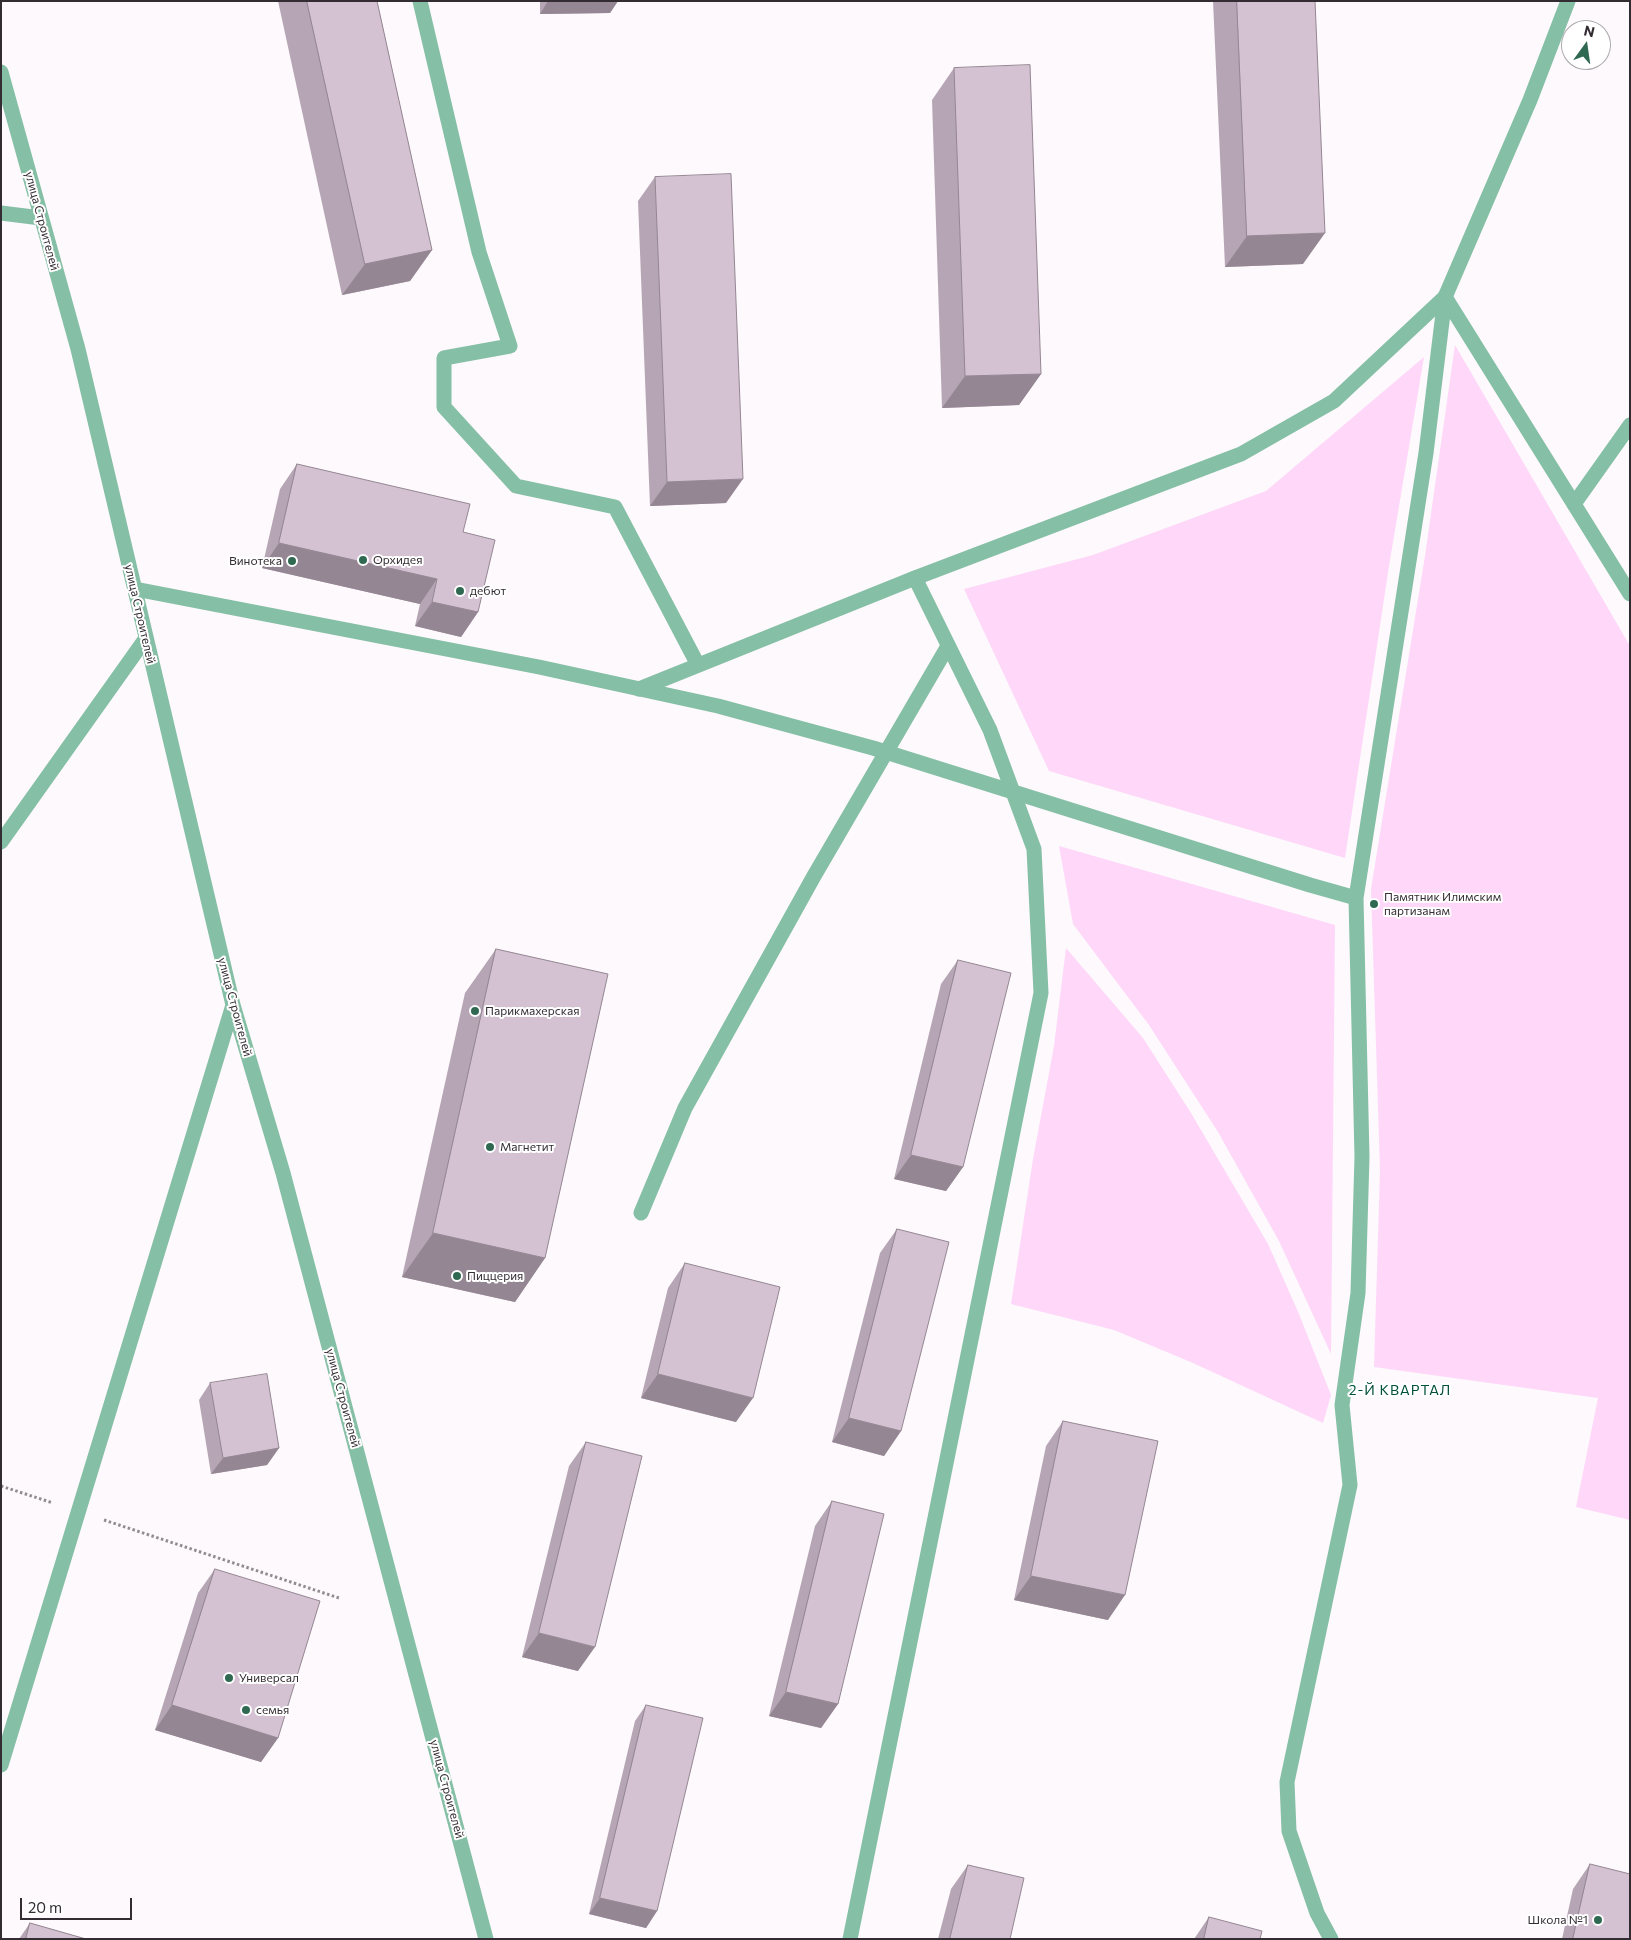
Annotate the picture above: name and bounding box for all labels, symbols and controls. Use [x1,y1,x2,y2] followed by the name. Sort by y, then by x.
[1561,20,1611,70] north arrow
[1582,21,1597,40] text: N
[22,170,62,272] street label: улица Строителей
[373,553,423,567] place label: Орхидея
[229,554,282,568] place label: Винотека
[357,554,369,566] marker: Орхидея
[286,555,298,567] marker: Винотека
[122,563,158,665] street label: улица Строителей
[470,584,506,598] place label: дебют
[454,585,466,597] marker: дебют
[1384,890,1501,918] place label: Памятник Илимским партизанам
[1368,898,1380,910] marker: Памятник Илимским партизанам
[215,956,255,1058] street label: улица Строителей
[485,1004,580,1018] place label: Парикмахерская
[469,1005,481,1017] marker: Парикмахерская
[500,1140,554,1154] place label: Магнетит
[484,1141,496,1153] marker: Магнетит
[467,1269,523,1283] place label: Пиццерия
[451,1270,463,1282] marker: Пиццерия
[323,1347,363,1449] street label: улица Строителей
[1347,1382,1453,1398] district label: 2-Й КВАРТАЛ
[239,1671,299,1685] place label: Универсал
[223,1672,235,1684] marker: Универсал
[256,1703,289,1717] place label: семья
[240,1704,252,1716] marker: семья
[427,1738,467,1840] street label: улица Строителей
[22,1888,135,1920] scale bar
[28,1898,62,1916] text: 20 m
[1528,1913,1588,1927] place label: Школа №1
[1592,1914,1604,1926] marker: Школа №1

